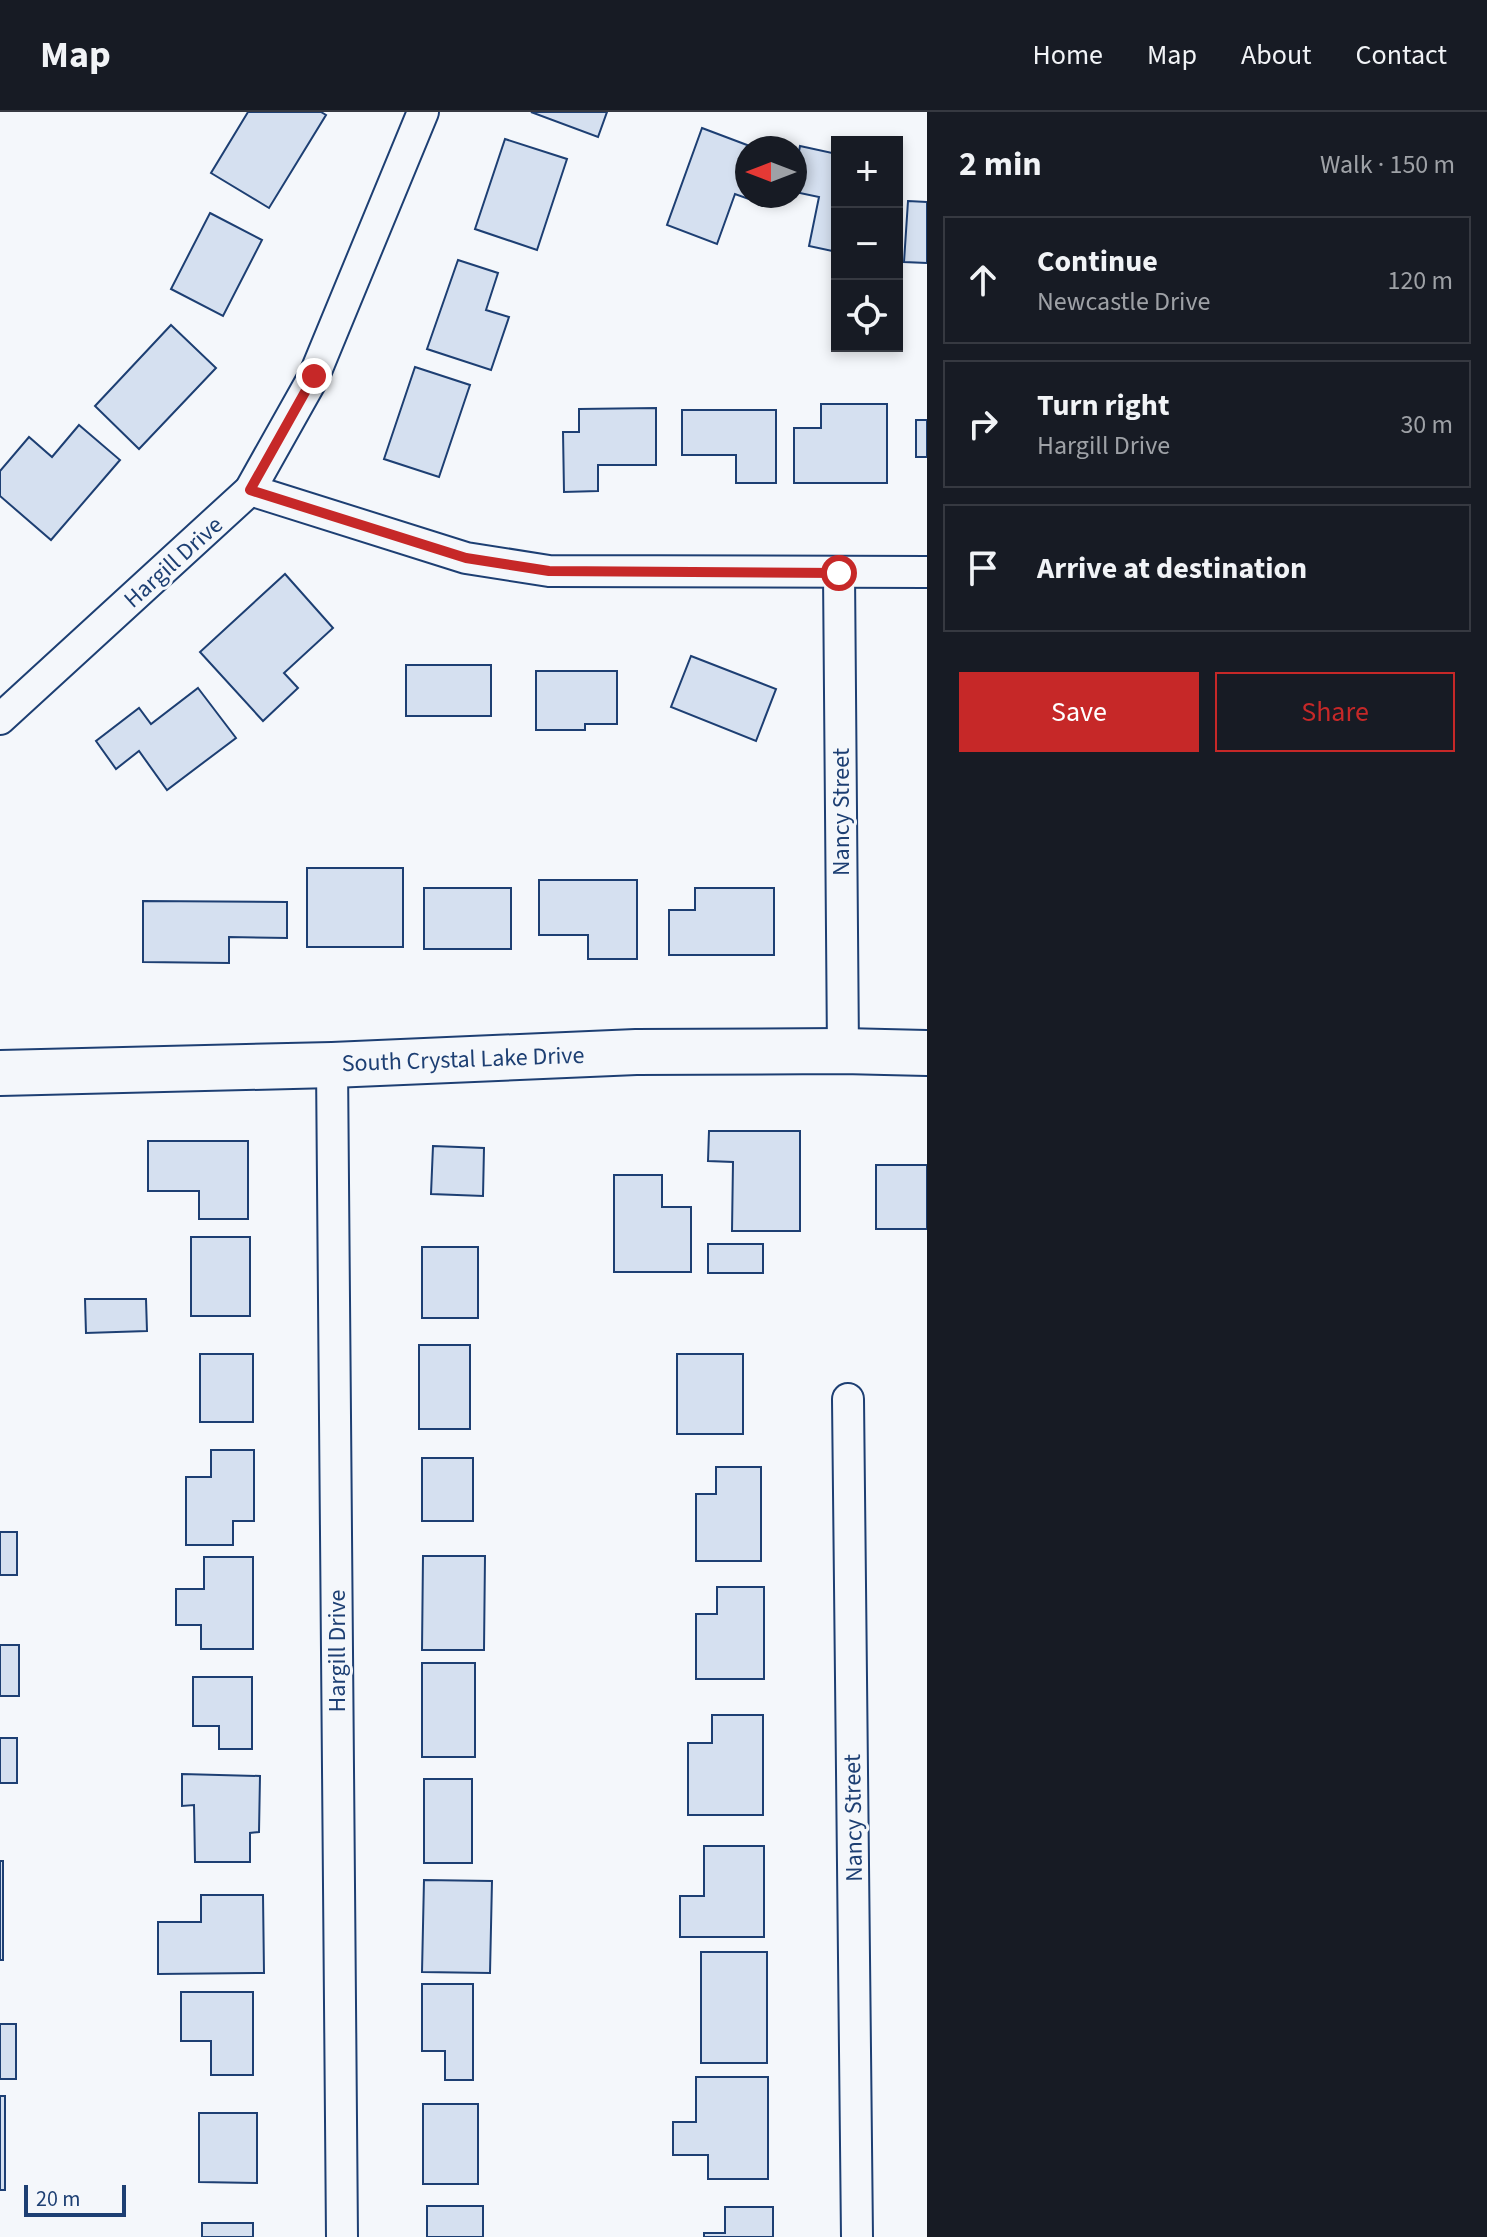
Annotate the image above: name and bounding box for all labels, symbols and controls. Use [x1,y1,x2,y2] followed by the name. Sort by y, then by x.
[40,28,111,82] text: Map
[1032,35,1103,75] text: Home
[1147,35,1197,75] text: Map
[1241,35,1312,75] text: About
[1356,35,1447,75] text: Contact
[735,136,807,208] north arrow
[831,136,903,352] map controls
[831,136,903,208] button: +
[959,140,1042,189] text: 2 min
[1320,146,1455,183] text: Walk · 150 m
[831,208,903,280] button: −
[1037,240,1158,283] text: Continue
[961,258,1005,302] icon: ahead
[1387,262,1453,299] text: 120 m
[831,280,903,352] button: locate
[1037,283,1210,320] text: Newcastle Drive
[296,358,332,394] route end
[1037,384,1169,427] text: Turn right
[961,402,1005,446] icon: right
[1400,406,1453,443] text: 30 m
[1037,427,1170,464] text: Hargill Drive
[116,508,231,616] street label: Hargill Drive
[961,546,1005,590] icon: arrive
[1037,547,1307,590] text: Arrive at destination
[821,555,857,591] route start
[959,672,1199,752] button: Save
[1215,672,1455,752] button: Share
[824,748,859,876] street label: Nancy Street
[341,1038,585,1081] street label: South Crystal Lake Drive
[320,1590,355,1712] street label: Hargill Drive
[835,1754,872,1882] street label: Nancy Street
[24,2181,126,2217] scale bar
[36,2183,81,2215] text: 20 m

